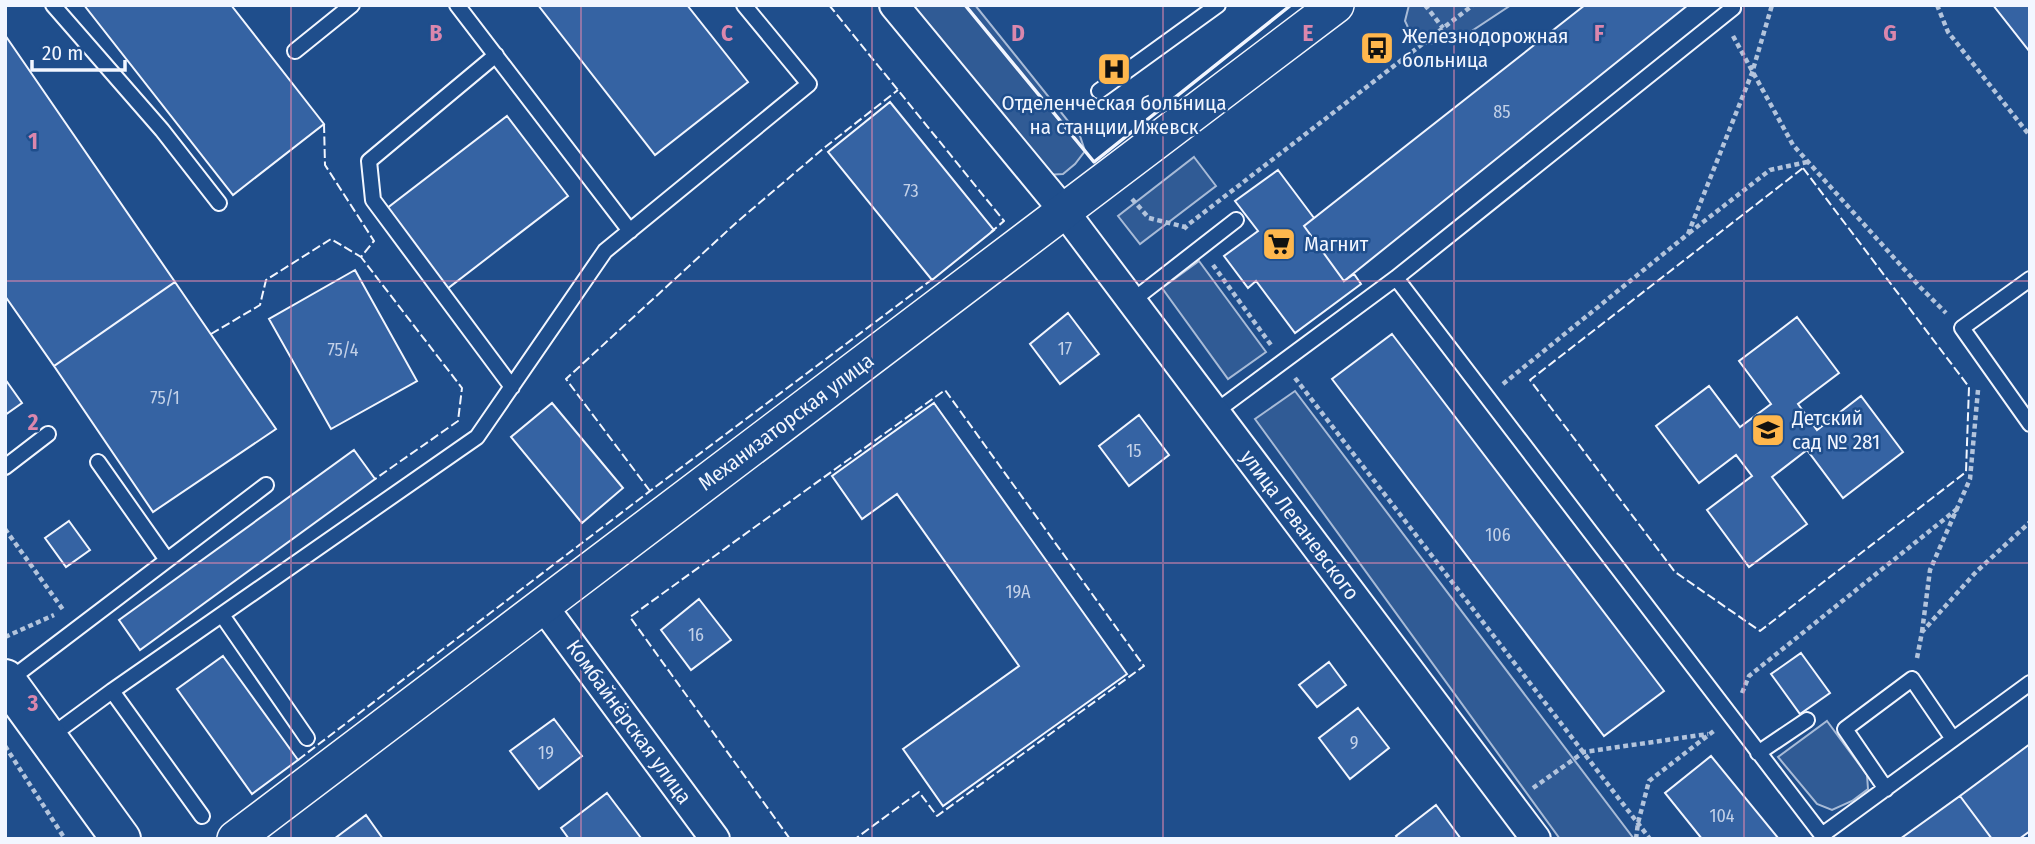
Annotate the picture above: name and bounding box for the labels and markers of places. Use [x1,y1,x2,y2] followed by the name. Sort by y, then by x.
[1402,23,1568,73] place label: Железнодорожная больница
[1358,29,1396,67] bus stop icon: Железнодорожная больница
[1095,50,1133,88] hospital icon: Отделенческая больница на станции Ижевск
[1002,90,1226,140] place label: Отделенческая больница на станции Ижевск
[1260,225,1298,263] supermarket icon: Магнит
[1304,231,1369,257] place label: Магнит
[1791,405,1880,455] place label: Детский сад № 281
[1749,411,1787,449] school or university icon: Детский сад № 281

